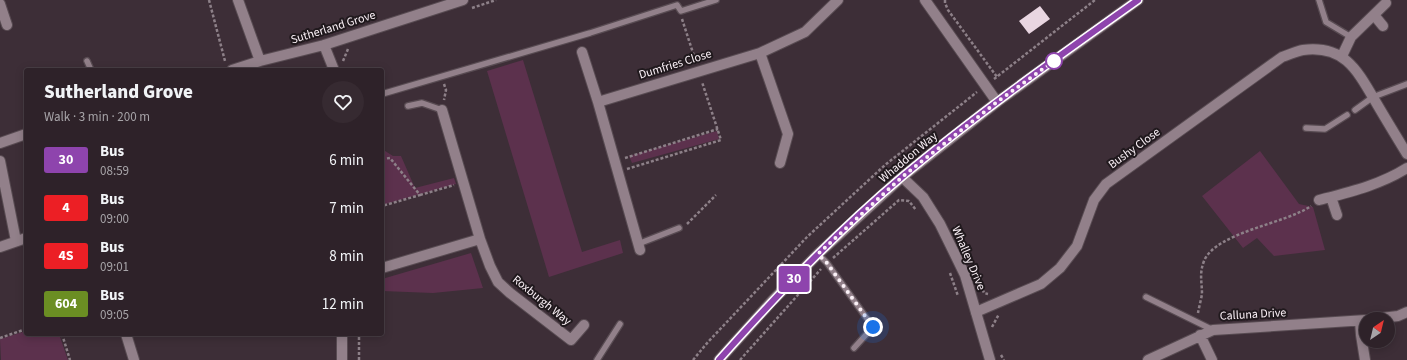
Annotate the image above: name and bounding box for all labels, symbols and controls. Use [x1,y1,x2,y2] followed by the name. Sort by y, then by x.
[289,7,378,48] street label: Sutherland Grove
[637,45,714,84] street label: Dumfries Close
[1045,52,1063,70] unlabelled marker
[44,79,193,106] text: Sutherland Grove
[322,81,364,123] button: heart
[44,108,150,126] text: Walk · 3 min · 200 m
[1105,124,1164,173] street label: Bushy Close
[875,128,942,187] street label: Whaddon Way
[100,141,124,162] text: Bus
[59,150,73,170] text: 30
[329,150,364,171] text: 6 min
[100,162,129,180] text: 08:59
[100,189,124,210] text: Bus
[62,198,70,218] text: 4
[329,198,364,219] text: 7 min
[100,210,129,228] text: 09:00
[947,224,990,293] street label: Whalley Drive
[100,237,124,258] text: Bus
[58,246,74,266] text: 4S
[329,246,364,267] text: 8 min
[100,258,129,276] text: 09:01
[776,266,812,292] line badge: 30
[787,269,801,289] text: 30
[509,271,575,330] street label: Roxburgh Way
[100,285,124,306] text: Bus
[55,294,77,314] text: 604
[322,294,364,315] text: 12 min
[1219,304,1287,325] street label: Calluna Drive
[100,306,129,324] text: 09:05
[1359,312,1395,348] north arrow
[1359,312,1395,348] map controls
[863,317,883,337] your location

